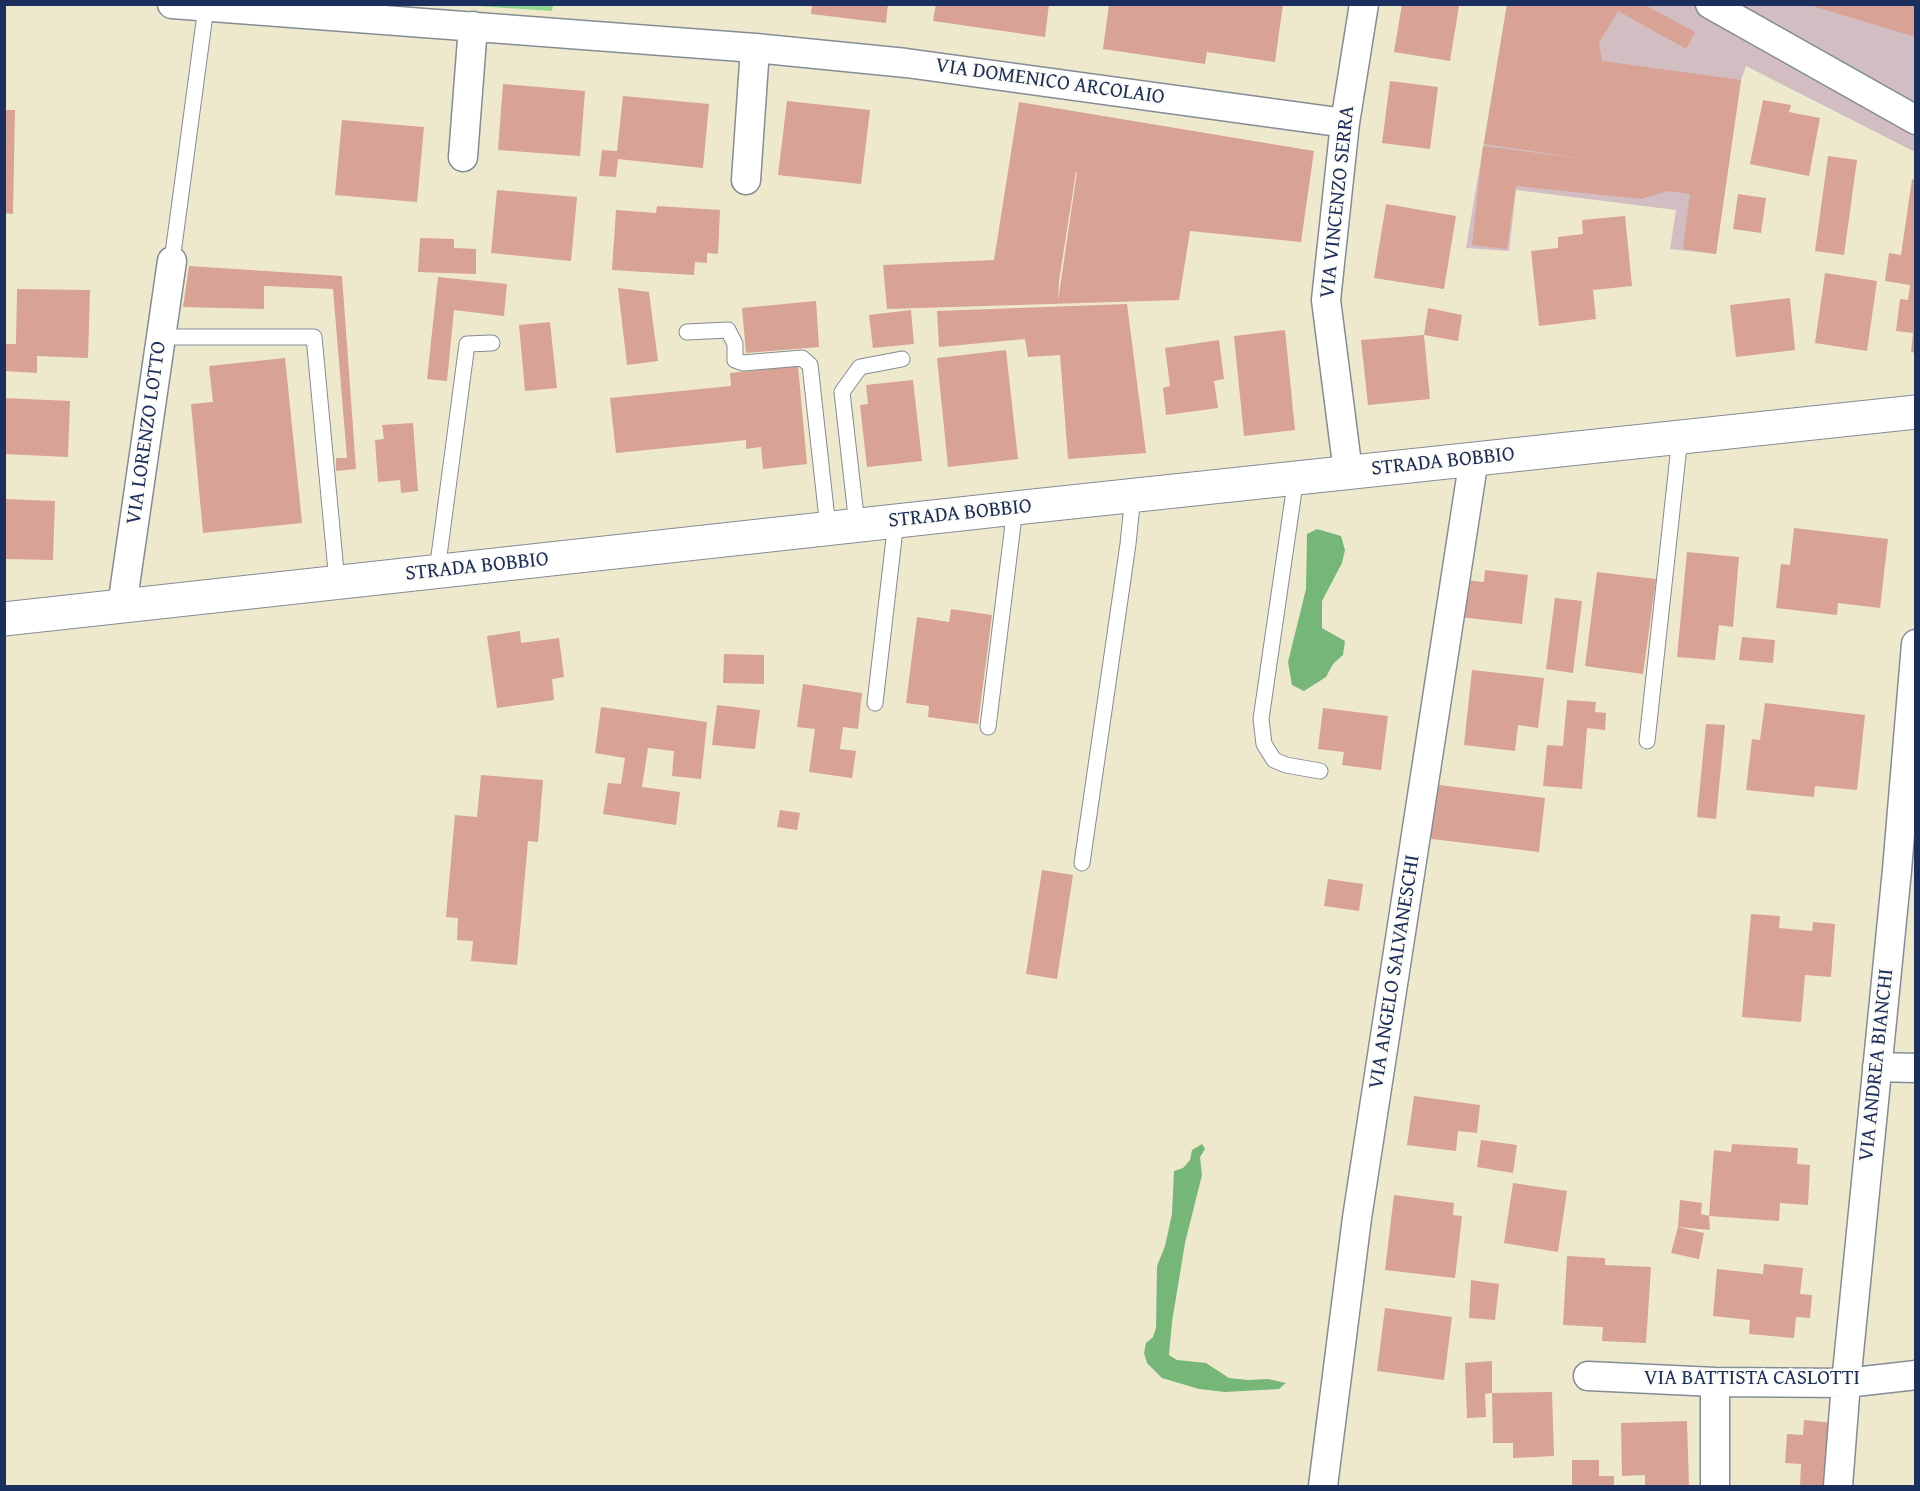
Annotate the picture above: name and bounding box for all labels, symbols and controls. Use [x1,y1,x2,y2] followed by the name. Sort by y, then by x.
[934,53,1166,111] street label: VIA DOMENICO ARCOLAIO
[1315,104,1361,300] street label: VIA VINCENZO SERRA
[122,340,172,526] street label: VIA LORENZO LOTTO
[1370,442,1516,482] street label: STRADA BOBBIO
[887,494,1033,534] street label: STRADA BOBBIO
[404,547,550,587] street label: STRADA BOBBIO
[1364,853,1426,1091] street label: VIA ANGELO SALVANESCHI
[1854,967,1900,1163] street label: VIA ANDREA BIANCHI
[1644,1366,1860,1392] street label: VIA BATTISTA CASLOTTI

